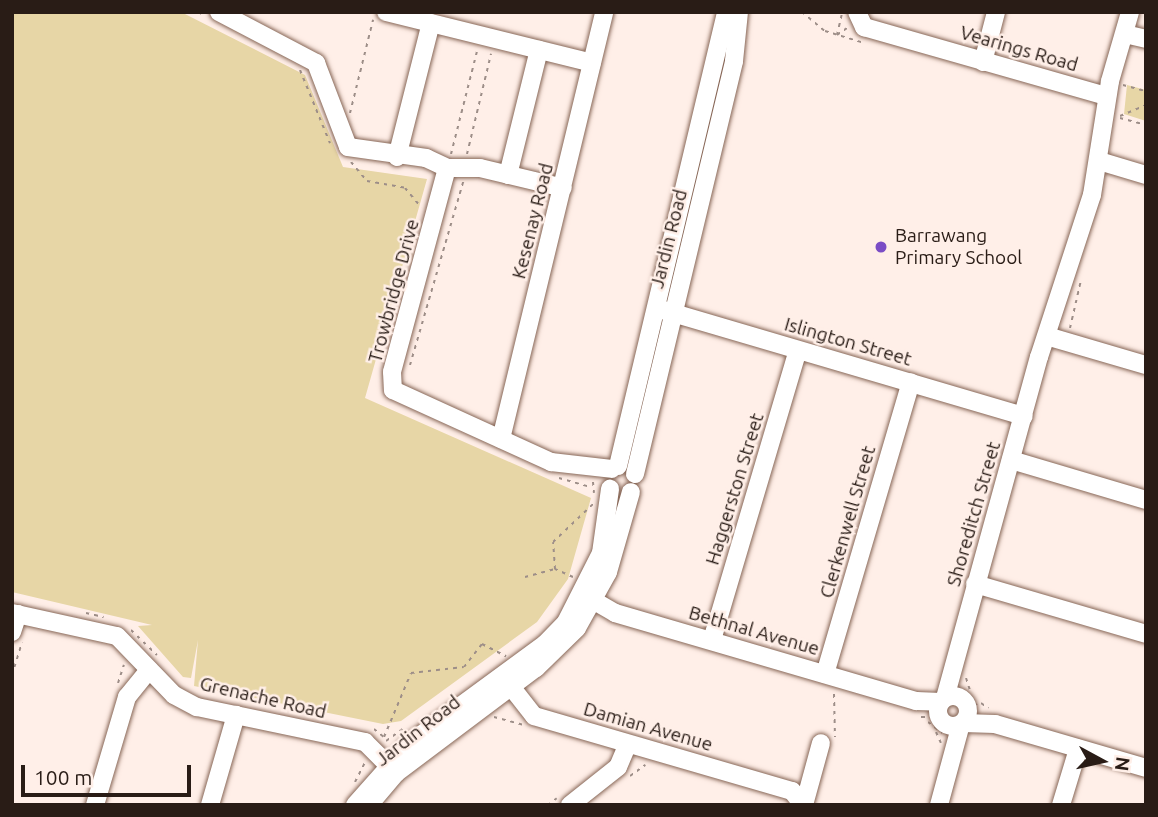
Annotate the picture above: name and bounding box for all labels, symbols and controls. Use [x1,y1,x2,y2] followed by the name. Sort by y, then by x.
[957,21,1081,77] street label: Vearings Road
[508,161,558,281] street label: Kesenay Road
[646,187,692,291] street label: Jardin Road
[364,217,424,365] street label: Trowbridge Drive
[895,225,1022,269] place label: Barrawang Primary School
[873,239,889,255] marker: Barrawang Primary School
[782,313,914,371] street label: Islington Street
[701,410,769,568] street label: Haggerston Street
[942,439,1006,589] street label: Shoreditch Street
[815,443,881,601] street label: Clerkenwell Street
[686,601,822,661] street label: Bethnal Avenue
[197,672,329,724] street label: Grenache Road
[371,691,465,771] street label: Jardin Road
[581,698,715,756] street label: Damian Avenue
[1067,726,1137,796] north arrow
[24,750,194,794] scale bar
[1111,755,1135,772] text: N
[34,765,92,789] text: 100 m

